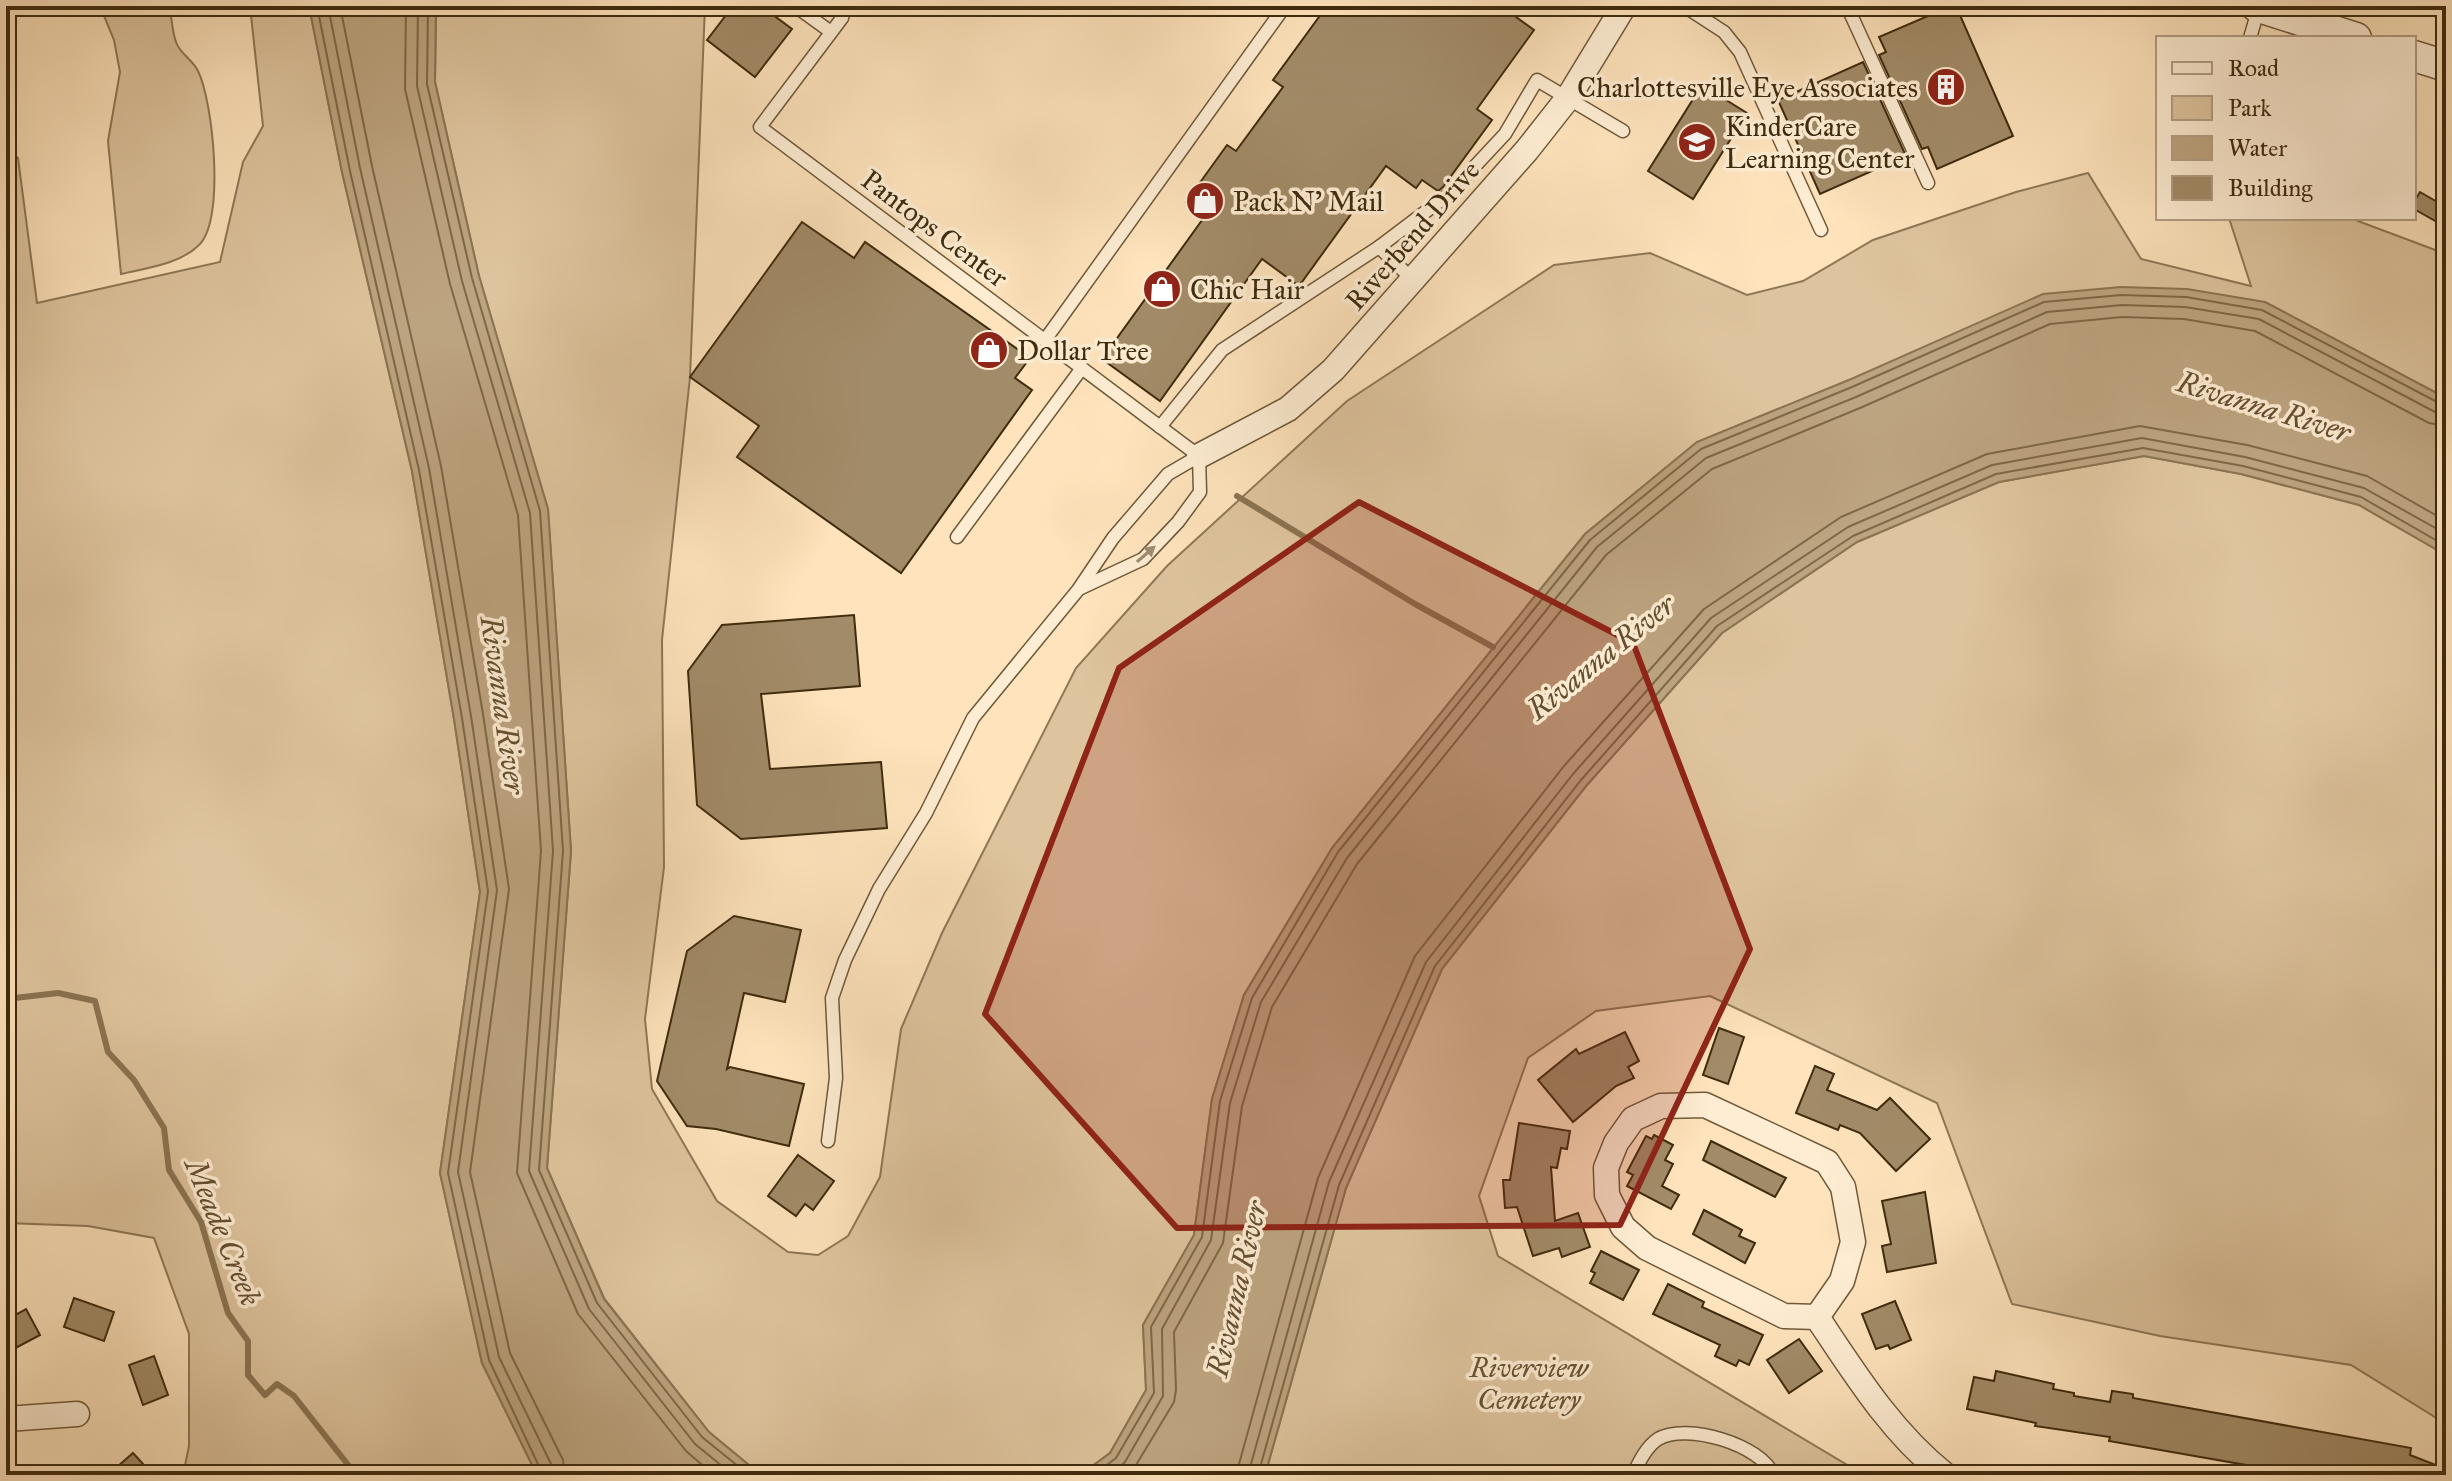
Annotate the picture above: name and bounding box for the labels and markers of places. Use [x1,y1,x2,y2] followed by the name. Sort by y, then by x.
[1925,66,1967,108] building icon: Charlottesville Eye Associates
[1577,70,1918,105] place label: Charlottesville Eye Associates
[1725,109,1915,176] place label: KinderCare Learning Center
[1676,121,1718,163] school or university icon: KinderCare Learning Center
[1184,180,1226,222] shop icon: Pack N’ Mail
[1233,184,1384,219] place label: Pack N’ Mail
[1141,268,1183,310] shop icon: Chic Hair
[1190,272,1305,307] place label: Chic Hair
[968,329,1010,371] shop icon: Dollar Tree
[1017,333,1149,368] place label: Dollar Tree

